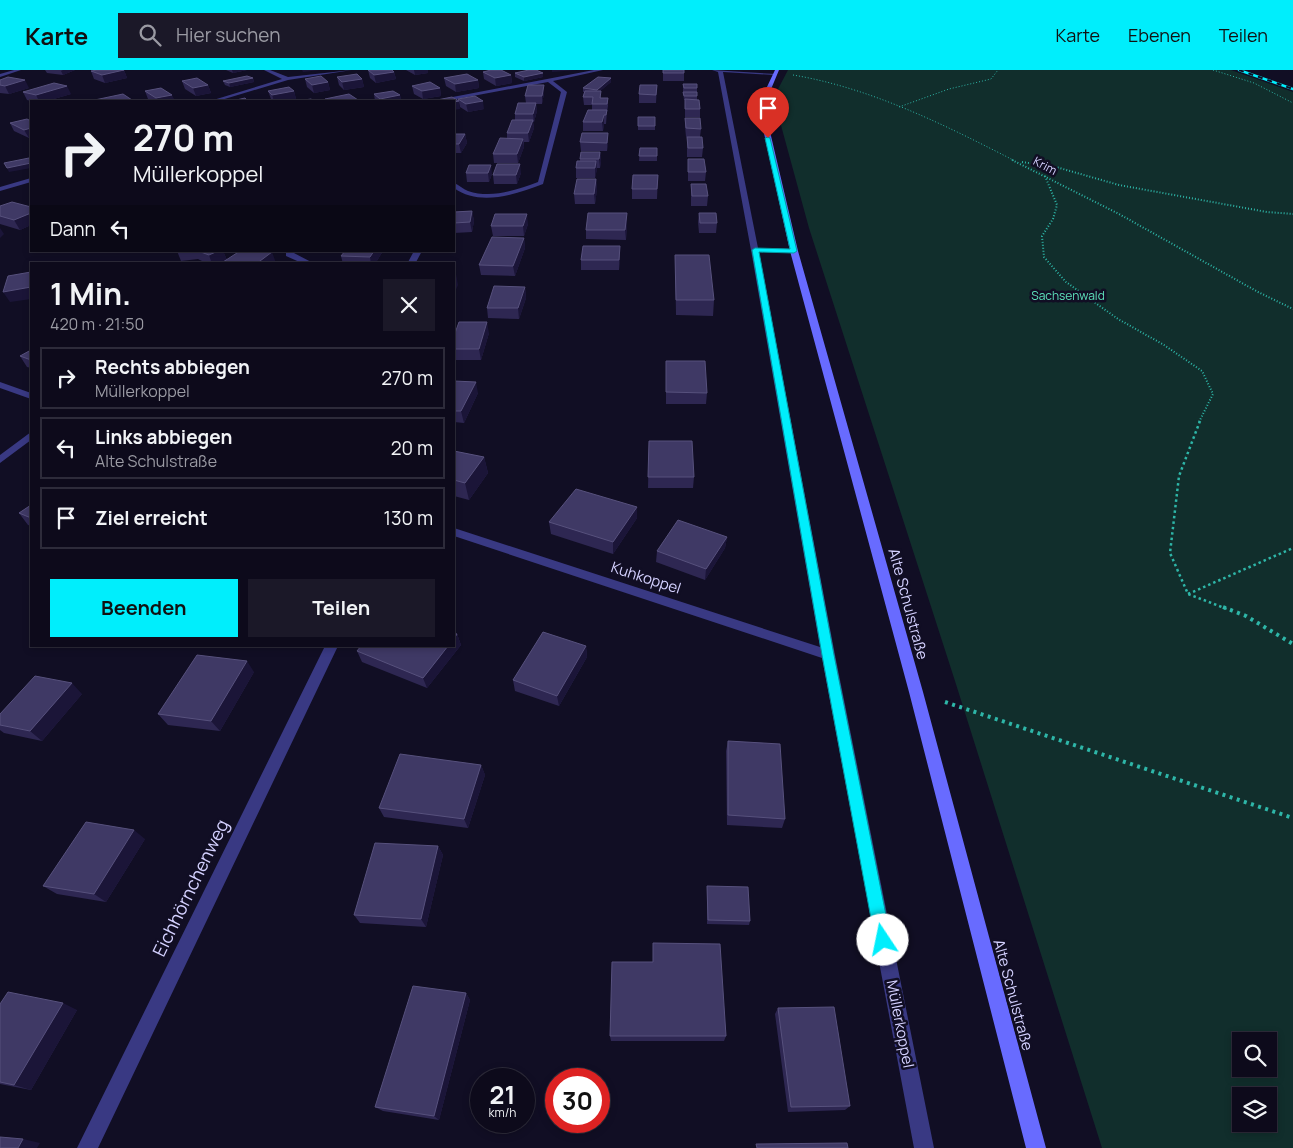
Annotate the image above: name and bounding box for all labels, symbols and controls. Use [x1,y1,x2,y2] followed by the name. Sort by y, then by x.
[118,13,468,58] search box
[25,19,88,52] text: Karte
[136,21,164,49] icon: search
[176,22,280,48] text: Hier suchen
[1056,23,1100,47] text: Karte
[1128,23,1191,47] text: Ebenen
[1219,23,1268,47] text: Teilen
[747,87,789,138] pin
[754,94,782,122] icon: arrive
[133,114,234,162] text: 270 m
[50,120,115,185] icon: right
[1030,152,1060,179] street label: Krim
[133,159,263,189] text: Müllerkoppel
[106,215,134,243] icon: left
[50,216,96,242] text: Dann
[50,273,131,314] text: 1 Min.
[383,279,435,331] button: close
[1031,287,1105,304] park label: Sachsenwald
[50,313,144,335] text: 420 m · 21:50
[95,354,250,380] text: Rechts abbiegen
[52,364,80,392] icon: right
[381,365,433,391] text: 270 m
[95,380,190,402] text: Müllerkoppel
[95,424,232,450] text: Links abbiegen
[52,434,80,462] icon: left
[391,435,433,461] text: 20 m
[95,450,217,472] text: Alte Schulstraße
[52,504,80,532] icon: arrive
[95,505,208,531] text: Ziel erreicht
[384,505,433,531] text: 130 m
[884,546,933,662] street label: Alte Schulstraße
[608,556,684,599] street label: Kuhkoppel
[50,579,238,637] button: Beenden
[248,579,435,637] button: Teilen
[146,815,234,960] street label: Eichhörnchenweg
[856,913,908,965] position arrow
[989,937,1038,1053] street label: Alte Schulstraße
[882,978,919,1070] street label: Müllerkoppel
[1232,1032,1277,1132] map controls
[1232,1032,1277,1077] button: search
[545,1068,610,1133] speed limit sign: 30
[490,1077,515,1112] text: 21
[1232,1087,1277,1132] button: layers
[489,1104,516,1121] text: km/h

